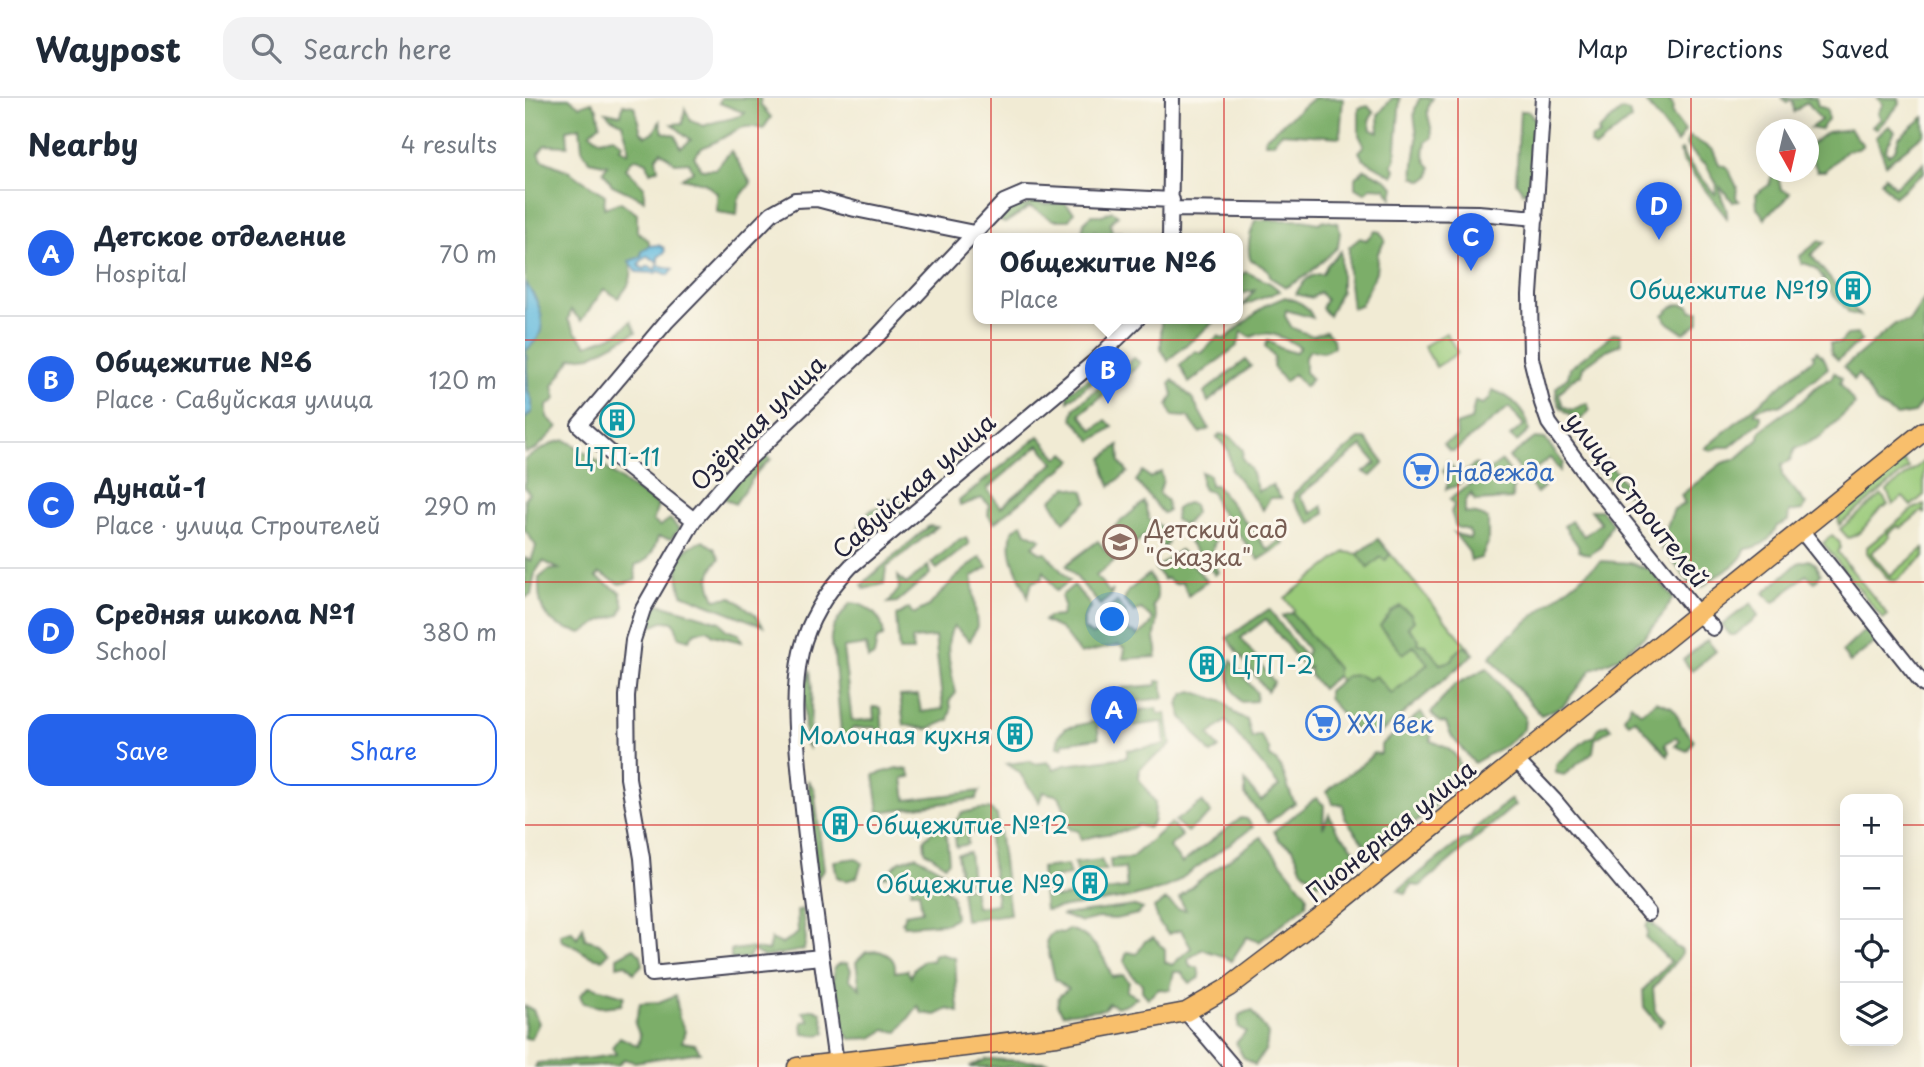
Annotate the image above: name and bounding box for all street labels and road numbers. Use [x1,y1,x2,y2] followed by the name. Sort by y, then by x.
[681,346,833,498] street label: Озёрная улица
[1558,403,1718,595] street label: улица Строителей
[823,404,1003,566] street label: Савуйская улица
[1297,750,1483,910] street label: Пионерная улица

